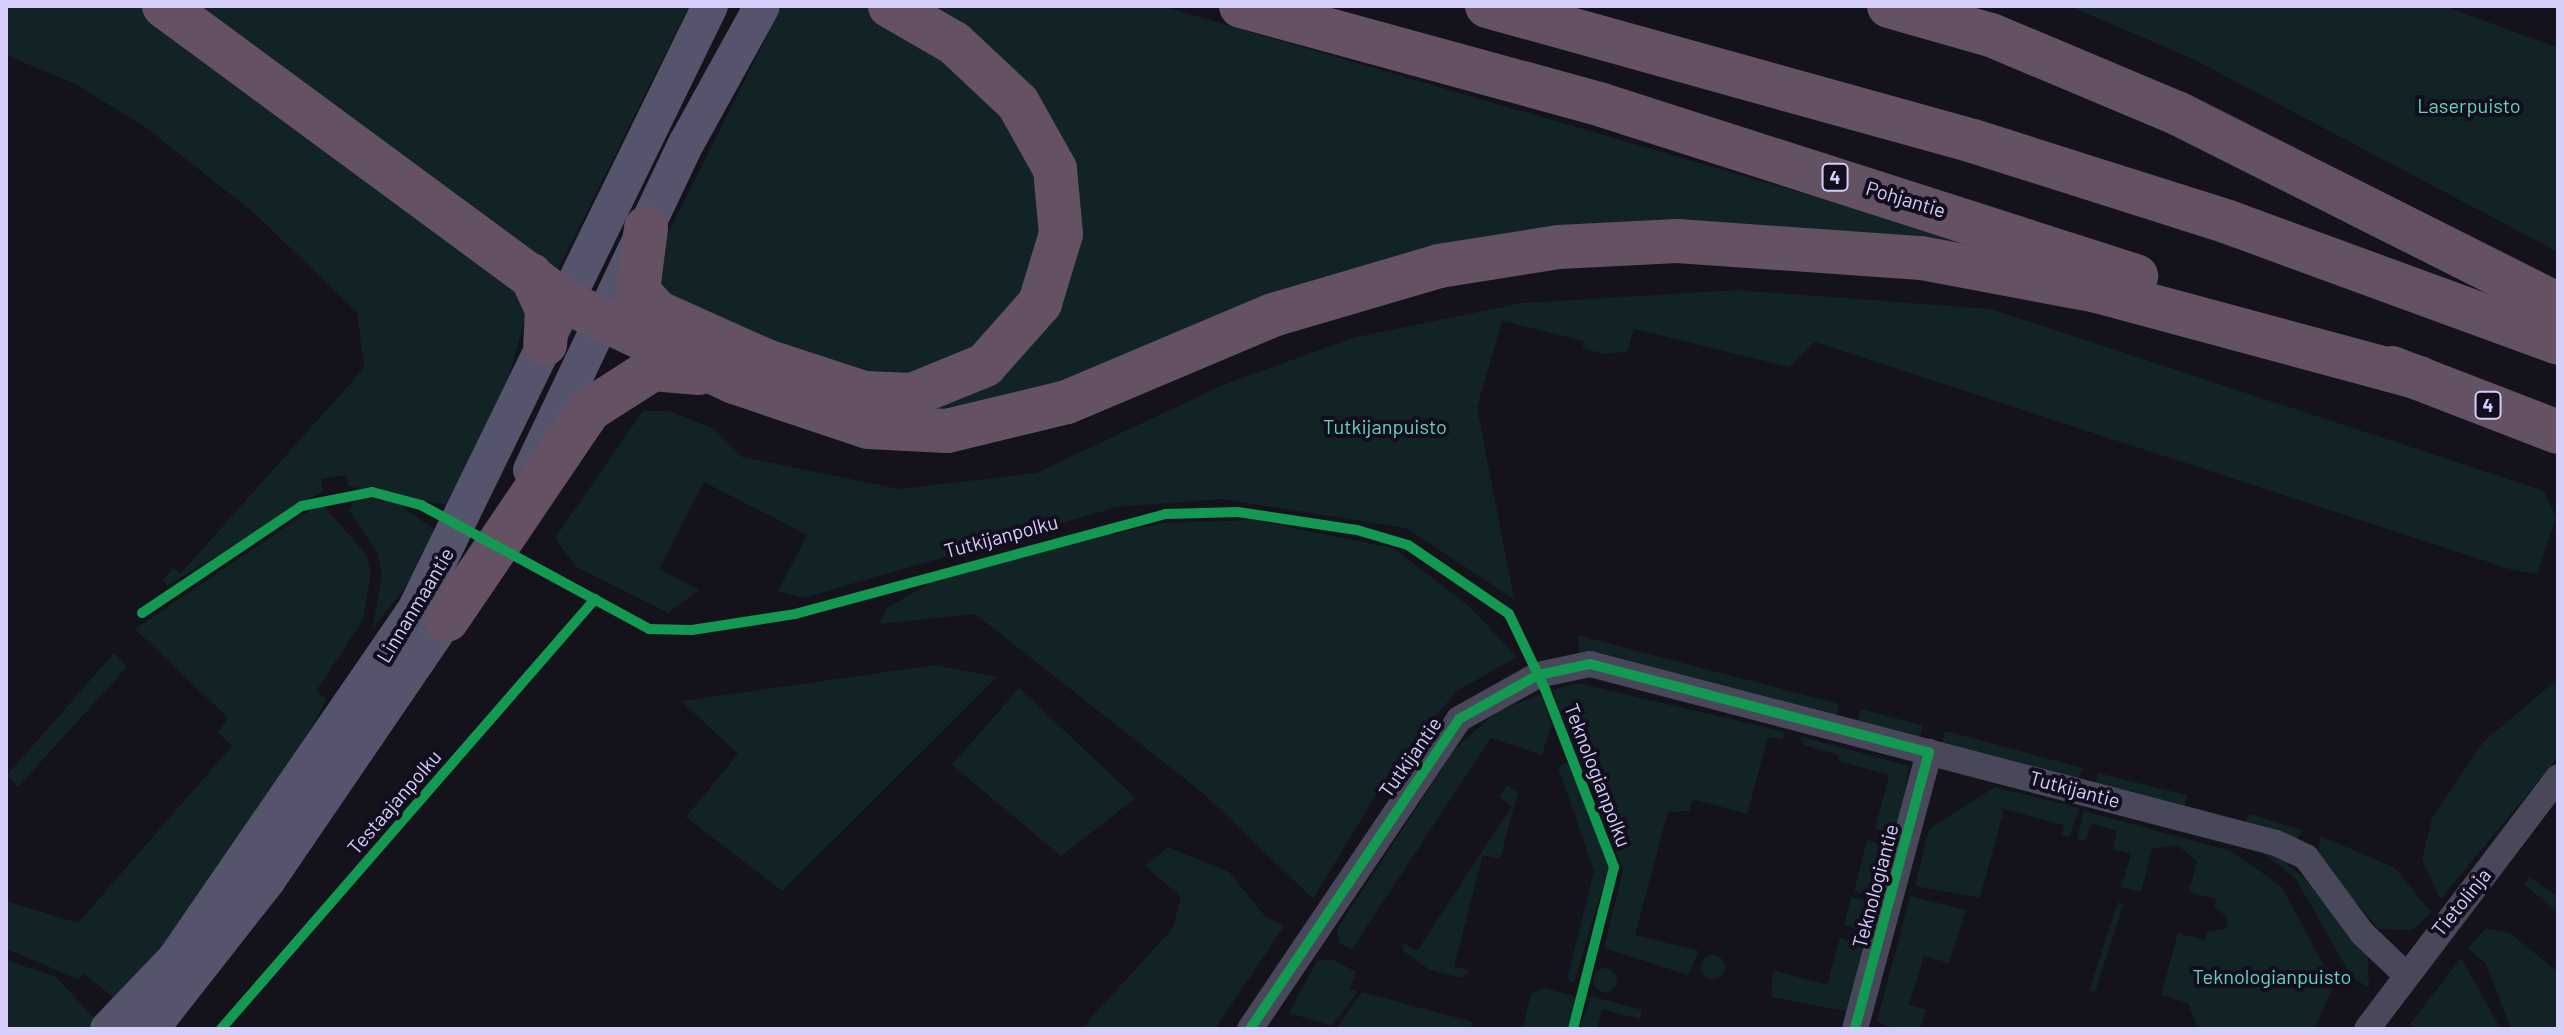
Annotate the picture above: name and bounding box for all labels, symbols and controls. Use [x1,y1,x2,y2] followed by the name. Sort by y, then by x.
[2417,93,2521,117] park label: Laserpuisto
[1821,163,1849,191] road number: 4
[1863,176,1949,222] street label: Pohjantie
[2474,391,2502,419] road number: 4
[1323,414,1447,438] park label: Tutkijanpuisto
[942,509,1060,563] street label: Tutkijanpolku
[371,543,459,667] street label: Linnanmaantie
[1560,700,1636,850] street label: Teknologianpolku
[1374,712,1446,802] street label: Tutkijantie
[342,745,446,859] street label: Testaajanpolku
[2027,765,2123,813] street label: Tutkijantie
[1847,821,1903,951] street label: Teknologiantie
[2426,863,2496,941] street label: Tietolinja
[2193,964,2351,988] park label: Teknologianpuisto

